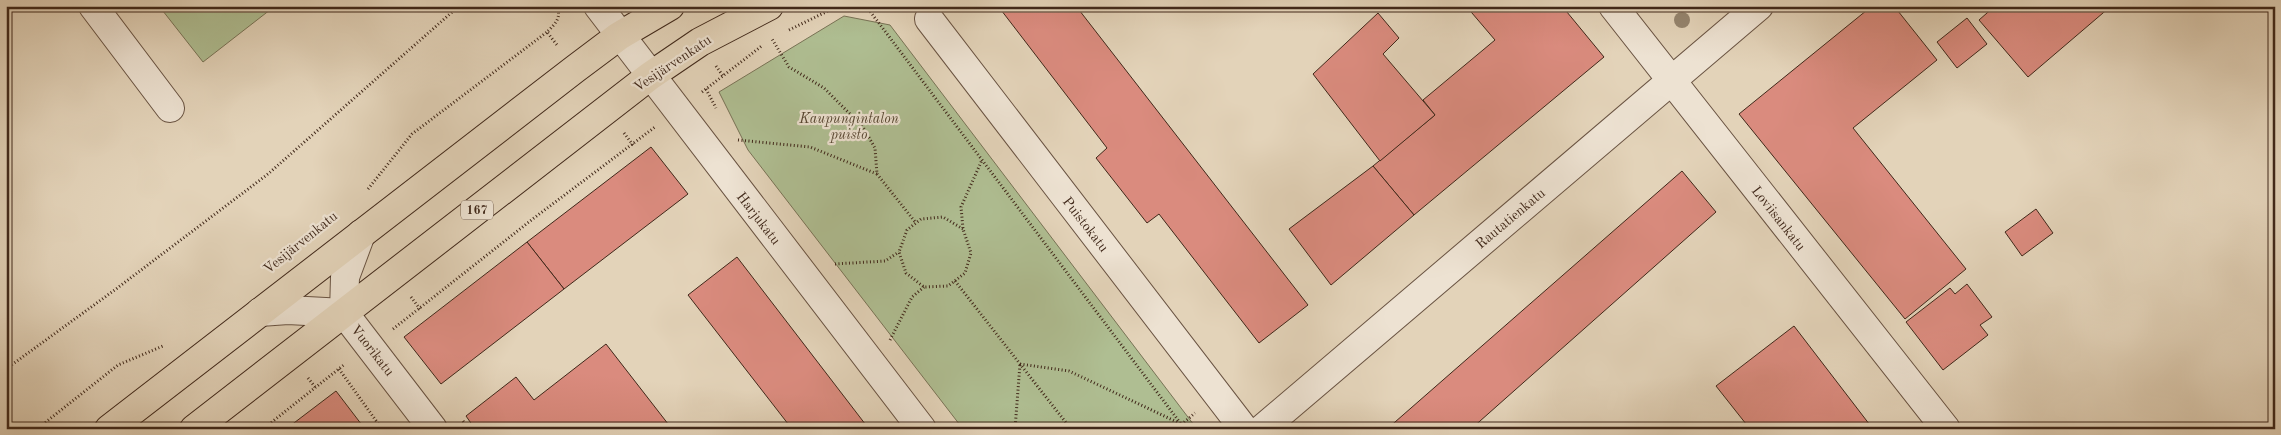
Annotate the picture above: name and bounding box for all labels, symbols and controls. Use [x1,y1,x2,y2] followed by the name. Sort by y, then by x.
[631,33,714,95] street label: Vesijärvenkatu
[798,112,899,143] park label: Kaupungintalon puisto
[1749,184,1808,254] street label: Loviisankatu
[1473,186,1548,252] street label: Rautatienkatu
[734,190,783,248] street label: Harjukatu
[1060,195,1111,255] street label: Puistokatu
[461,200,493,220] road number: 167
[261,209,340,277] street label: Vesijärvenkatu
[348,322,397,379] street label: Vuorikatu

